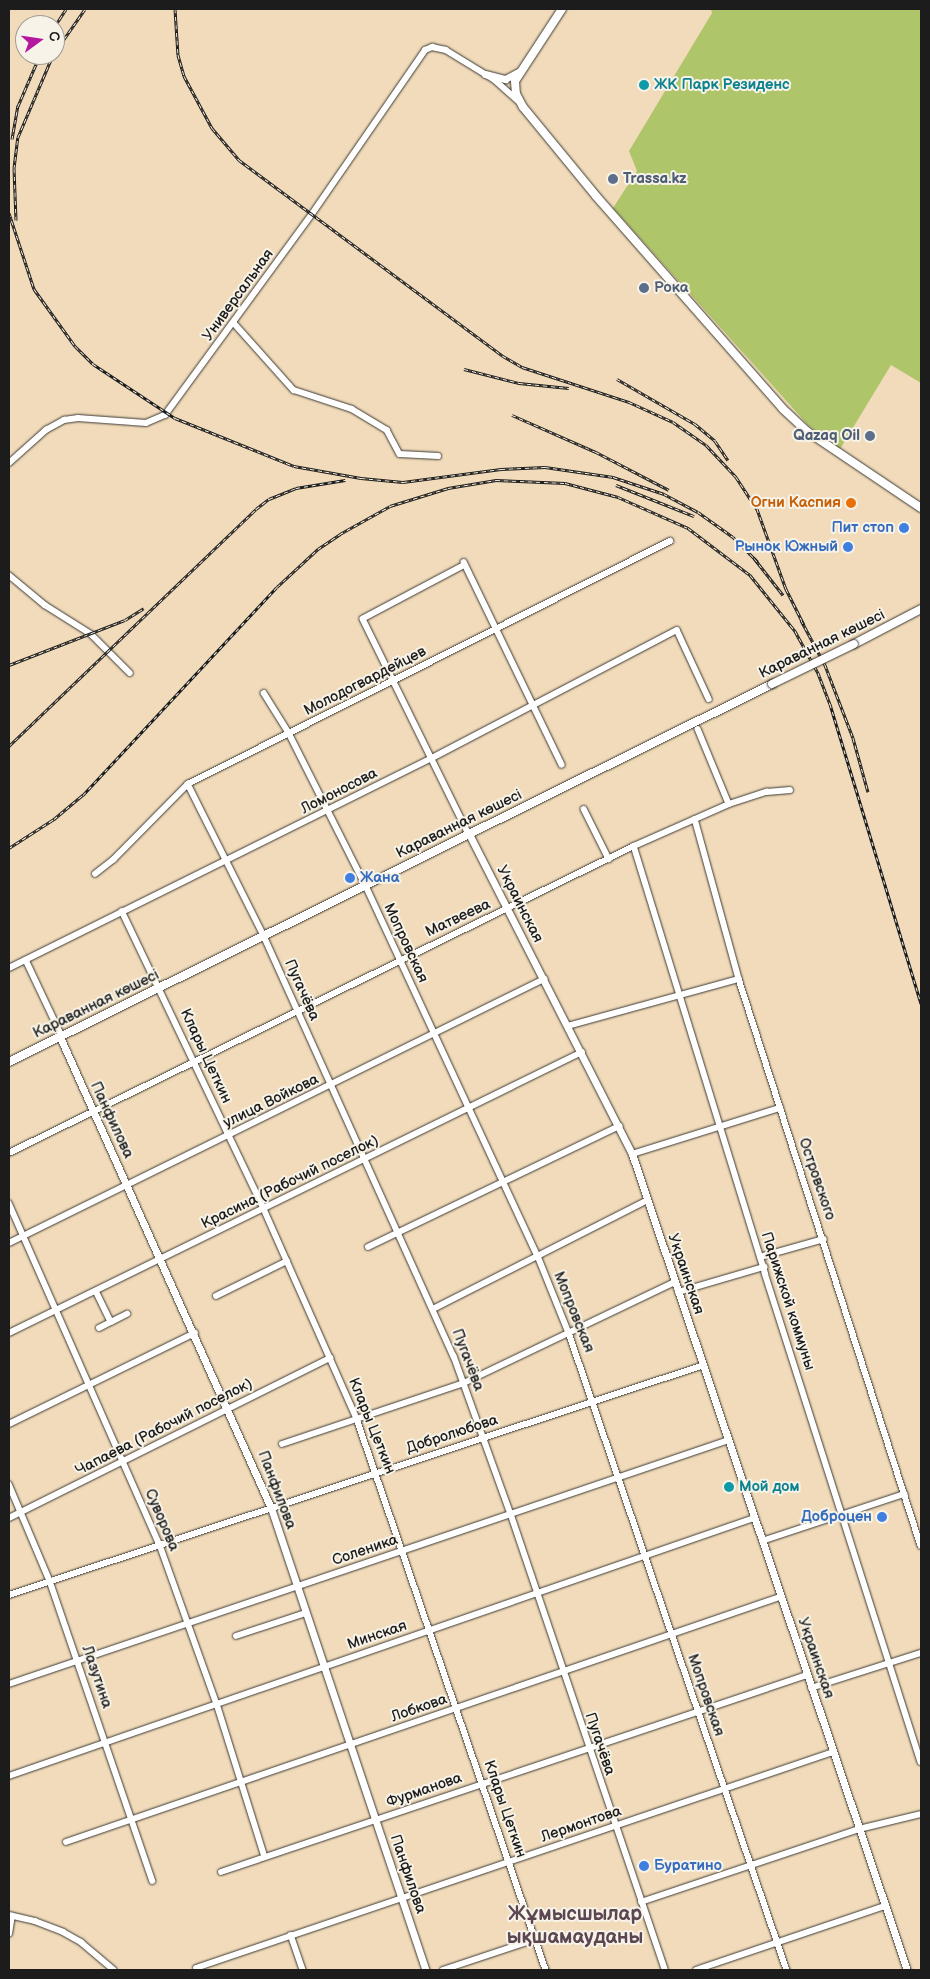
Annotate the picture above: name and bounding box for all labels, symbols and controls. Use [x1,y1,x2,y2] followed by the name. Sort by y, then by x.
[15,15,65,65] north arrow
[45,30,63,43] text: С
[654,76,790,94] place label: ЖК Парк Резиденс
[638,79,650,91] marker: ЖК Парк Резиденс
[623,170,687,188] place label: Trassa.kz
[607,173,619,185] marker: Trassa.kz
[199,246,277,344] street label: Универсальная
[654,279,688,297] place label: Рока
[638,282,650,294] marker: Рока
[793,427,860,445] place label: Qazaq Oil
[864,430,876,442] marker: Qazaq Oil
[751,494,841,512] place label: Огни Каспия
[845,497,857,509] marker: Огни Каспия
[831,519,894,537] place label: Пит стоп
[898,522,910,534] marker: Пит стоп
[735,538,838,556] place label: Рынок Южный
[842,541,854,553] marker: Рынок Южный
[756,606,888,682] street label: Караванная көшесі
[301,642,429,720] street label: Молодогвардейцев
[298,764,380,818] street label: Ломоносова
[393,786,525,862] street label: Караванная көшесі
[493,862,547,946] street label: Украинская
[360,869,399,887] place label: Жана
[344,872,356,884] marker: Жана
[423,895,493,941] street label: Матвеева
[380,900,432,986] street label: Мопровская
[281,957,323,1023] street label: Пугачёва
[30,966,162,1042] street label: Караванная көшесі
[176,1006,236,1106] street label: Клары Цеткин
[220,1070,322,1132] street label: улица Войкова
[86,1079,138,1161] street label: Панфилова
[199,1131,381,1233] street label: Красина (Рабочий поселок)
[795,1136,839,1222] street label: Островского
[757,1230,819,1372] street label: Парижской коммуны
[664,1231,708,1317] street label: Украинская
[550,1269,598,1355] street label: Мопровская
[448,1326,488,1394] street label: Пугачёва
[73,1374,255,1480] street label: Чапаева (Рабочий поселок)
[345,1375,399,1477] street label: Клары Цеткин
[404,1411,500,1457] street label: Добролюбова
[254,1448,300,1532] street label: Панфилова
[739,1478,800,1496] place label: Мой дом
[723,1481,735,1493] marker: Мой дом
[141,1486,183,1554] street label: Суворова
[801,1508,872,1526] place label: Доброцен
[876,1511,888,1523] marker: Доброцен
[330,1530,400,1570] street label: Соленика
[794,1615,838,1701] street label: Украинская
[345,1616,409,1654] street label: Минская
[78,1643,116,1711] street label: Лазутина
[684,1652,728,1738] street label: Мопровская
[389,1690,449,1726] street label: Лобкова
[581,1710,619,1778] street label: Пугачёва
[480,1758,530,1860] street label: Клары Цеткин
[384,1769,464,1811] street label: Фурманова
[538,1802,624,1846] street label: Лермонтова
[386,1832,430,1916] street label: Панфилова
[654,1857,722,1875] place label: Буратино
[638,1860,650,1872] marker: Буратино
[507,1902,643,1949] district label: Жұмысшылар ықшамауданы

